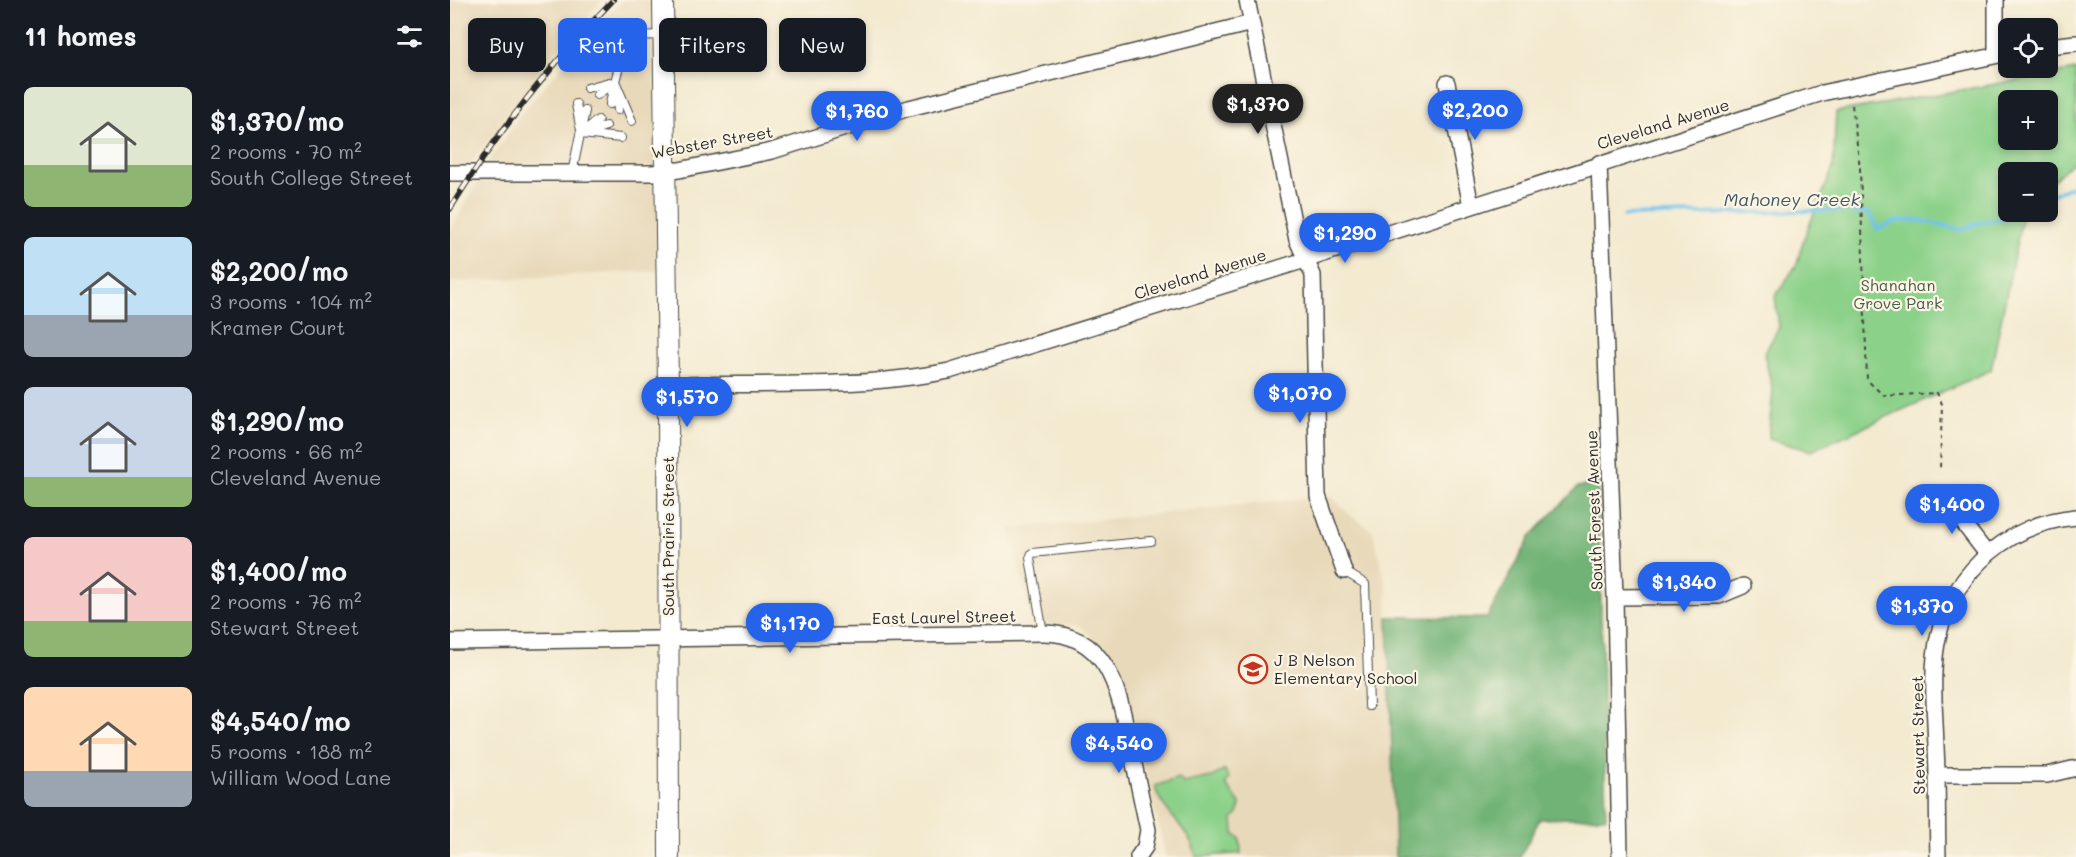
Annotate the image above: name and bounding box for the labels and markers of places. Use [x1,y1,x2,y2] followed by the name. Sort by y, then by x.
[1209,84,1307,135] pin: $1,370
[1426,90,1524,141] pin: $2,200
[808,91,906,142] pin: $1,760
[1296,213,1394,264] pin: $1,290
[1251,373,1349,424] pin: $1,070
[638,377,736,428] pin: $1,570
[1903,484,2001,535] pin: $1,400
[1635,562,1733,613] pin: $1,340
[1873,586,1971,637] pin: $1,370
[741,603,839,654] pin: $1,170
[1274,649,1418,688] place label: J B Nelson Elementary School
[1237,653,1269,685] school or university icon: J B Nelson Elementary School
[1070,723,1168,774] pin: $4,540

